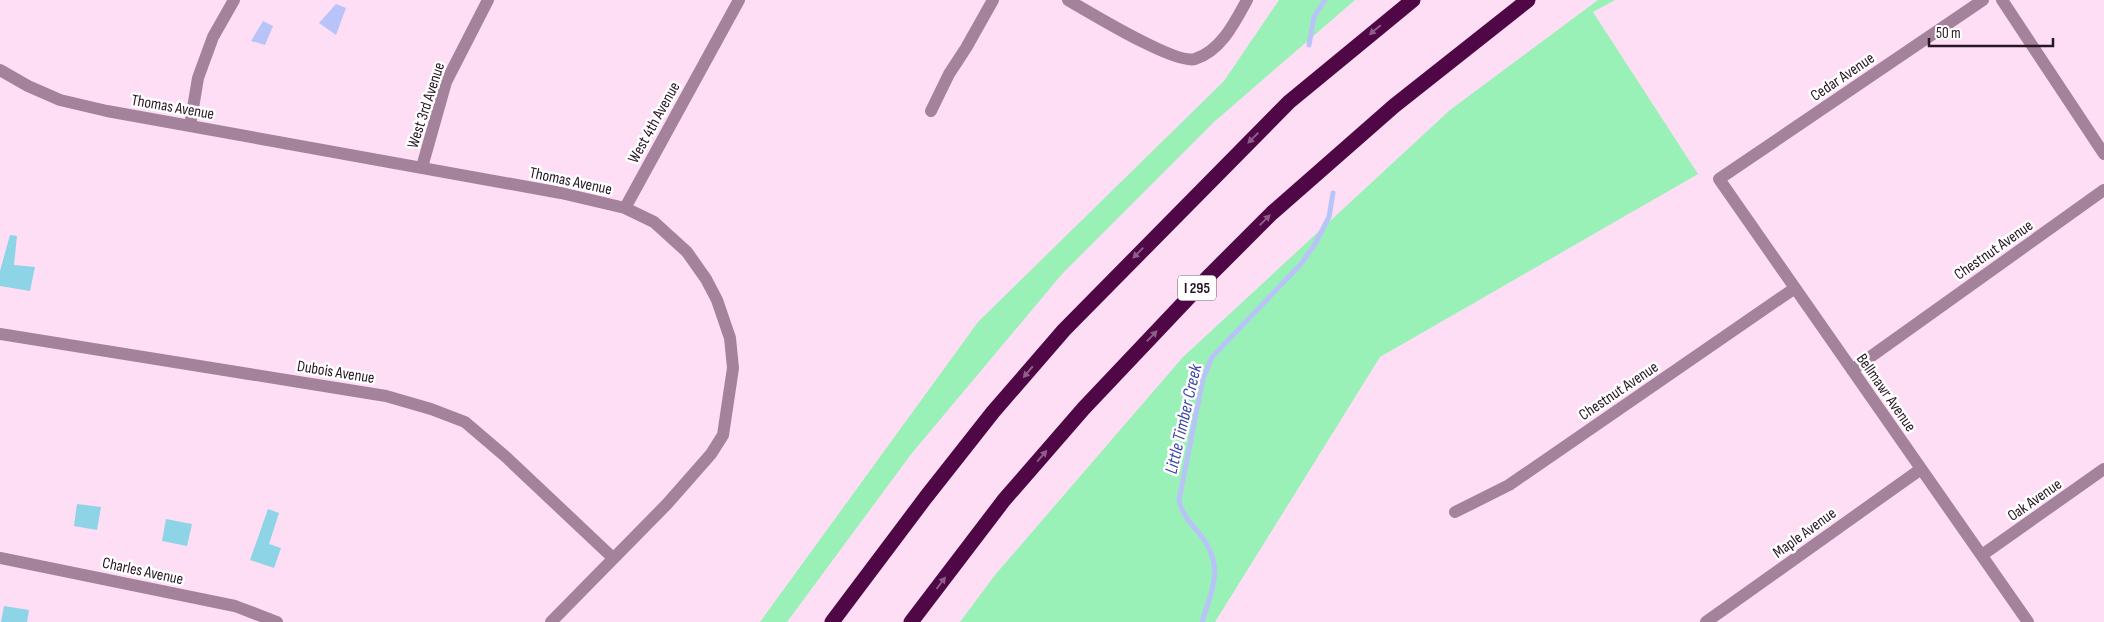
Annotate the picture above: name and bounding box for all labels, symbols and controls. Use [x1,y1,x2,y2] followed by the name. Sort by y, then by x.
[1929,15,2053,47] scale bar
[1936,24,1961,43] text: 50 m
[1369,25,1382,36] one-way arrow
[1807,49,1878,106] street label: Cedar Avenue
[404,60,449,151] street label: West 3rd Avenue
[624,79,684,167] street label: West 4th Avenue
[130,91,216,124] street label: Thomas Avenue
[1247,132,1259,144] one-way arrow
[528,163,614,199] street label: Thomas Avenue
[1259,214,1271,226] one-way arrow
[1951,216,2037,284] street label: Chestnut Avenue
[1132,247,1144,259] one-way arrow
[1178,276,1216,300] road number: I 295
[1146,331,1158,343] one-way arrow
[1852,350,1920,436] street label: Bellmawr Avenue
[296,357,376,388] street label: Dubois Avenue
[1575,358,1662,425] street label: Chestnut Avenue
[1161,361,1207,476] water label: Little Timber Creek
[1023,366,1034,378] one-way arrow
[1036,450,1047,463] one-way arrow
[2004,475,2066,526] street label: Oak Avenue
[1770,504,1840,562] street label: Maple Avenue
[101,554,185,589] street label: Charles Avenue
[935,577,946,590] one-way arrow

